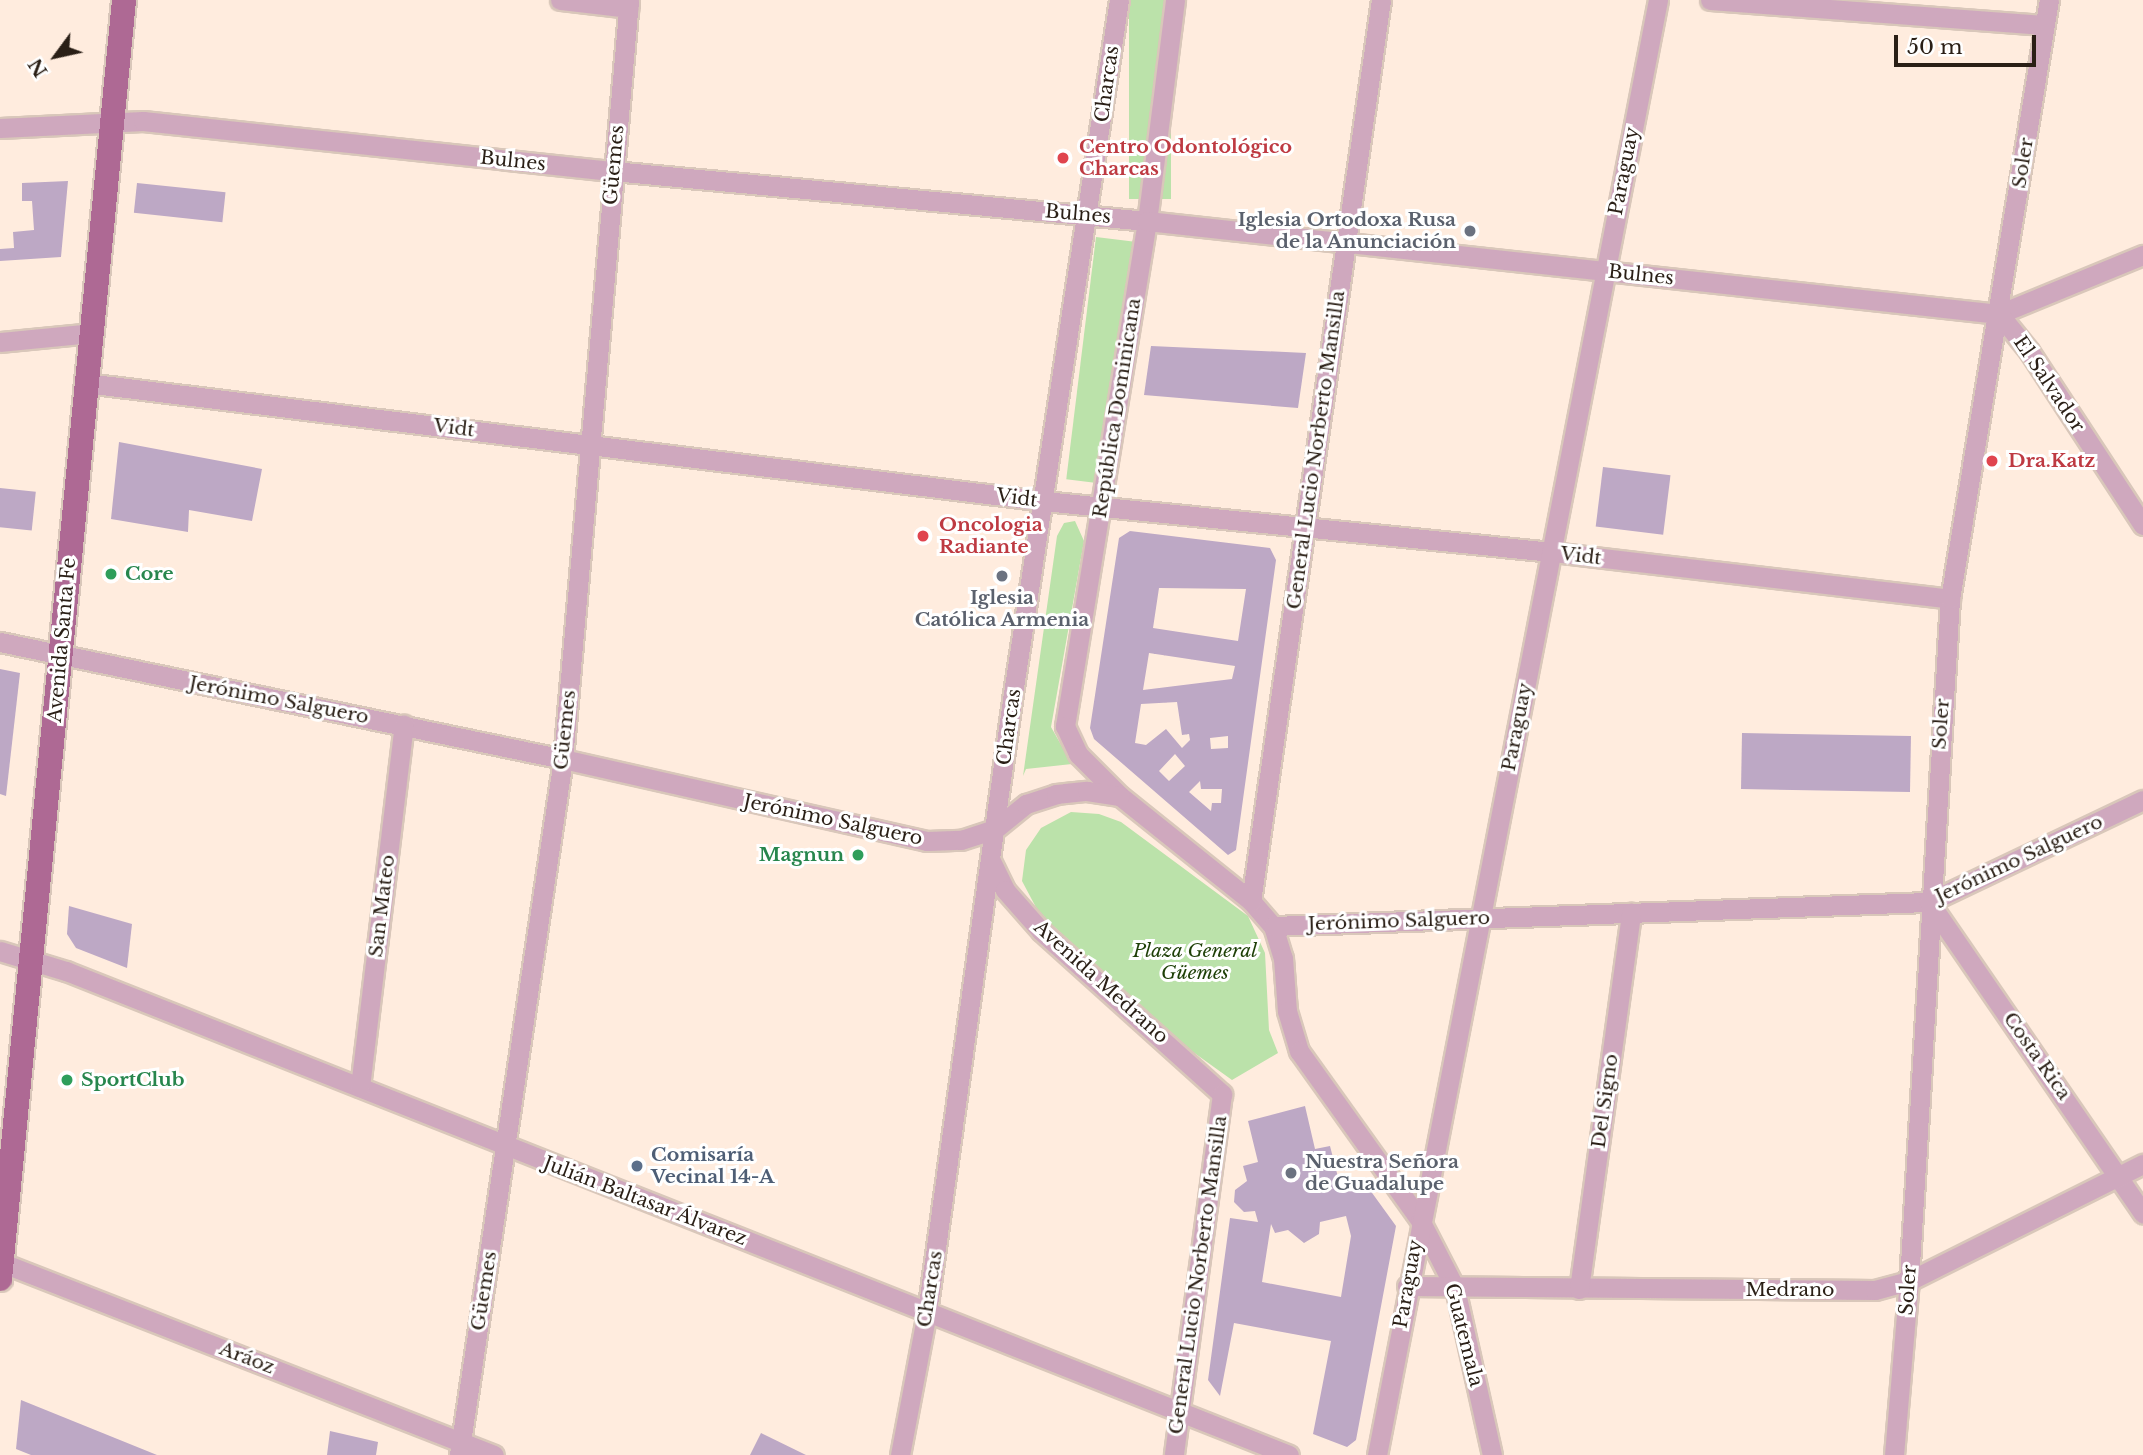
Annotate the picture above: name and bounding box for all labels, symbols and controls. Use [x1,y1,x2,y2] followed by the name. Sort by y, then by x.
[21,21,91,91] north arrow
[1898,21,2040,65] scale bar
[1907,34,1962,60] text: 50 m
[1090,44,1124,124] street label: Charcas
[23,54,52,81] text: N
[599,124,629,206] street label: Güemes
[1604,125,1644,217] street label: Paraguay
[1079,136,1292,180] place label: Centro Odontológico Charcas
[2008,136,2038,190] street label: Soler
[479,146,547,176] street label: Bulnes
[1053,148,1073,168] marker: Centro Odontológico Charcas
[1044,200,1112,228] street label: Bulnes
[1238,209,1456,253] place label: Iglesia Ortodoxa Rusa de la Anunciación
[1462,223,1478,239] marker: Iglesia Ortodoxa Rusa de la Anunciación
[1607,260,1675,290] street label: Bulnes
[1282,289,1350,611] street label: General Lucio Norberto Mansilla
[1088,296,1146,520] street label: República Dominicana
[2009,332,2089,436] street label: El Salvador
[432,414,476,442] street label: Vidt
[2008,450,2095,472] place label: Dra.Katz
[1982,451,2002,471] marker: Dra.Katz
[995,484,1039,512] street label: Vidt
[939,514,1043,558] place label: Oncologia Radiante
[913,526,933,546] marker: Oncologia Radiante
[1559,542,1603,570] street label: Vidt
[43,556,81,724] street label: Avenida Santa Fe
[125,563,174,585] place label: Core
[103,566,119,582] marker: Core
[994,568,1010,584] marker: Iglesia Católica Armenia
[914,587,1090,631] place label: Iglesia Católica Armenia
[187,671,371,729] street label: Jerónimo Salguero
[1497,681,1537,773] street label: Paraguay
[992,687,1026,767] street label: Charcas
[549,689,581,771] street label: Güemes
[1928,698,1954,750] street label: Soler
[741,790,925,850] street label: Jerónimo Salguero
[1932,810,2106,908] street label: Jerónimo Salguero
[759,844,844,866] place label: Magnun
[850,847,866,863] marker: Magnun
[364,853,400,959] street label: San Mateo
[1308,906,1490,936] street label: Jerónimo Salguero
[1029,916,1173,1048] street label: Avenida Medrano
[1132,940,1258,984] park label: Plaza General Güemes
[1999,1008,2075,1104] street label: Costa Rica
[1587,1052,1623,1150] street label: Del Signo
[81,1069,185,1091] place label: SportClub
[59,1072,75,1088] marker: SportClub
[1164,1114,1232,1436] street label: General Lucio Norberto Mansilla
[651,1144,774,1188] place label: Comisaría Vecinal 14-A
[540,1151,750,1251] street label: Julián Baltasar Álvarez
[1305,1151,1459,1195] place label: Nuestra Señora de Guadalupe
[629,1158,645,1174] marker: Comisaría Vecinal 14-A
[1283,1165,1299,1181] marker: Nuestra Señora de Guadalupe
[1389,1238,1427,1330] street label: Paraguay
[913,1249,947,1329] street label: Charcas
[466,1250,502,1332] street label: Güemes
[1895,1264,1921,1316] street label: Soler
[1745,1279,1835,1301] street label: Medrano
[1440,1281,1488,1389] street label: Guatemala
[216,1337,278,1379] street label: Aráoz

